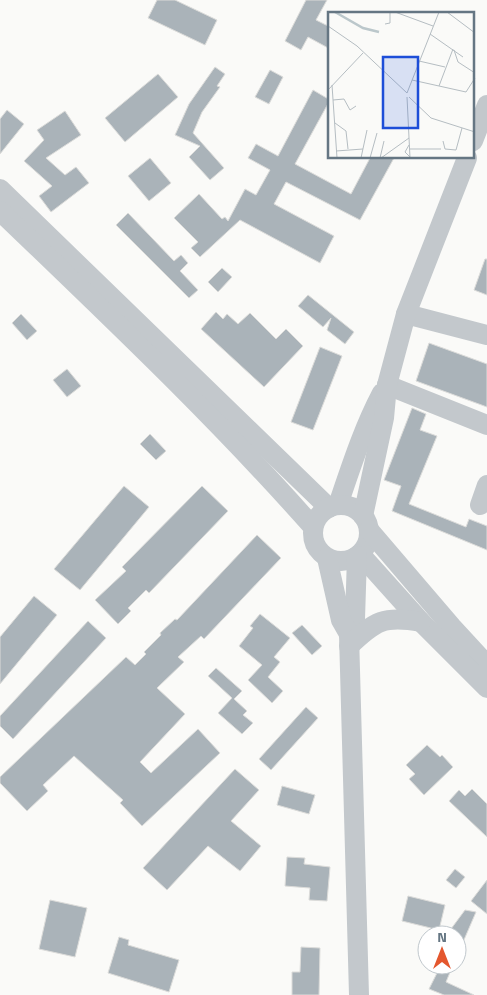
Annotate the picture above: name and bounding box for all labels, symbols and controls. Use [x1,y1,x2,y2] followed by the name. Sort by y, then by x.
[328,12,474,159] inset map
[417,925,467,975] north arrow
[437,926,447,947] text: N

